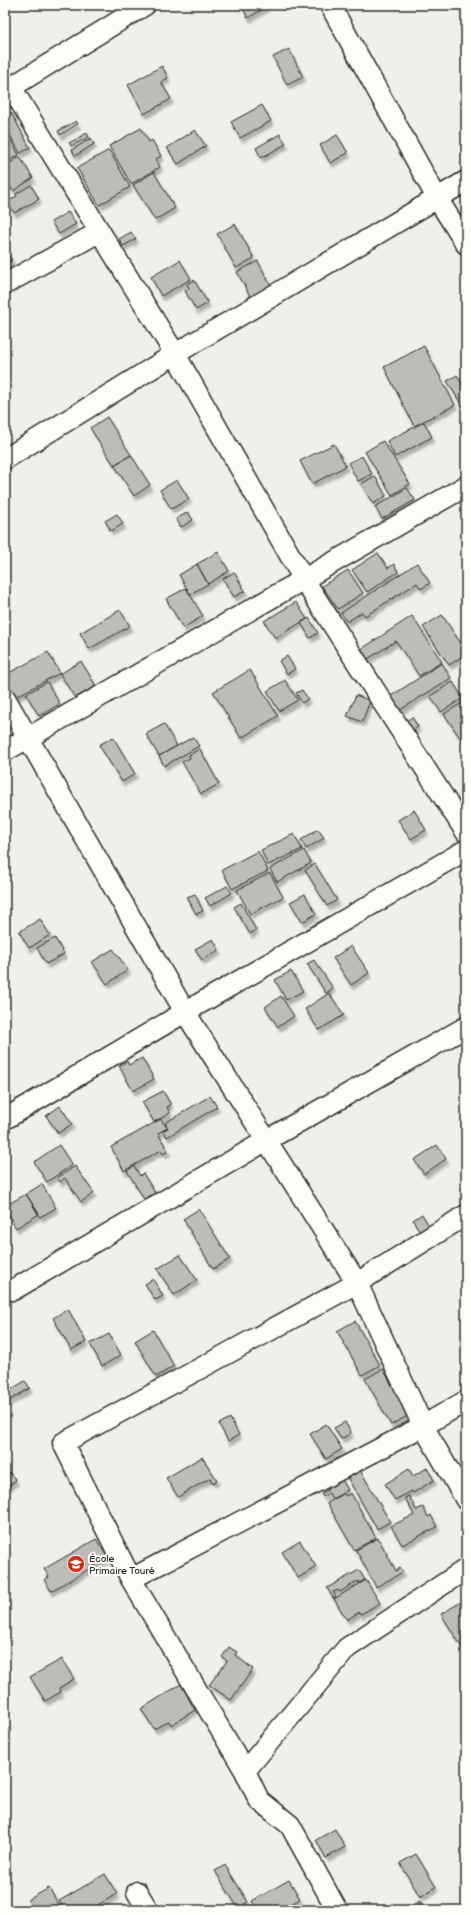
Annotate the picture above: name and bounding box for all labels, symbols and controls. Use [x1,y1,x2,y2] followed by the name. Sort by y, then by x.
[89,1553,155,1577] place label: École Primaire Touré
[66,1554,86,1574] school or university icon: École Primaire Touré

